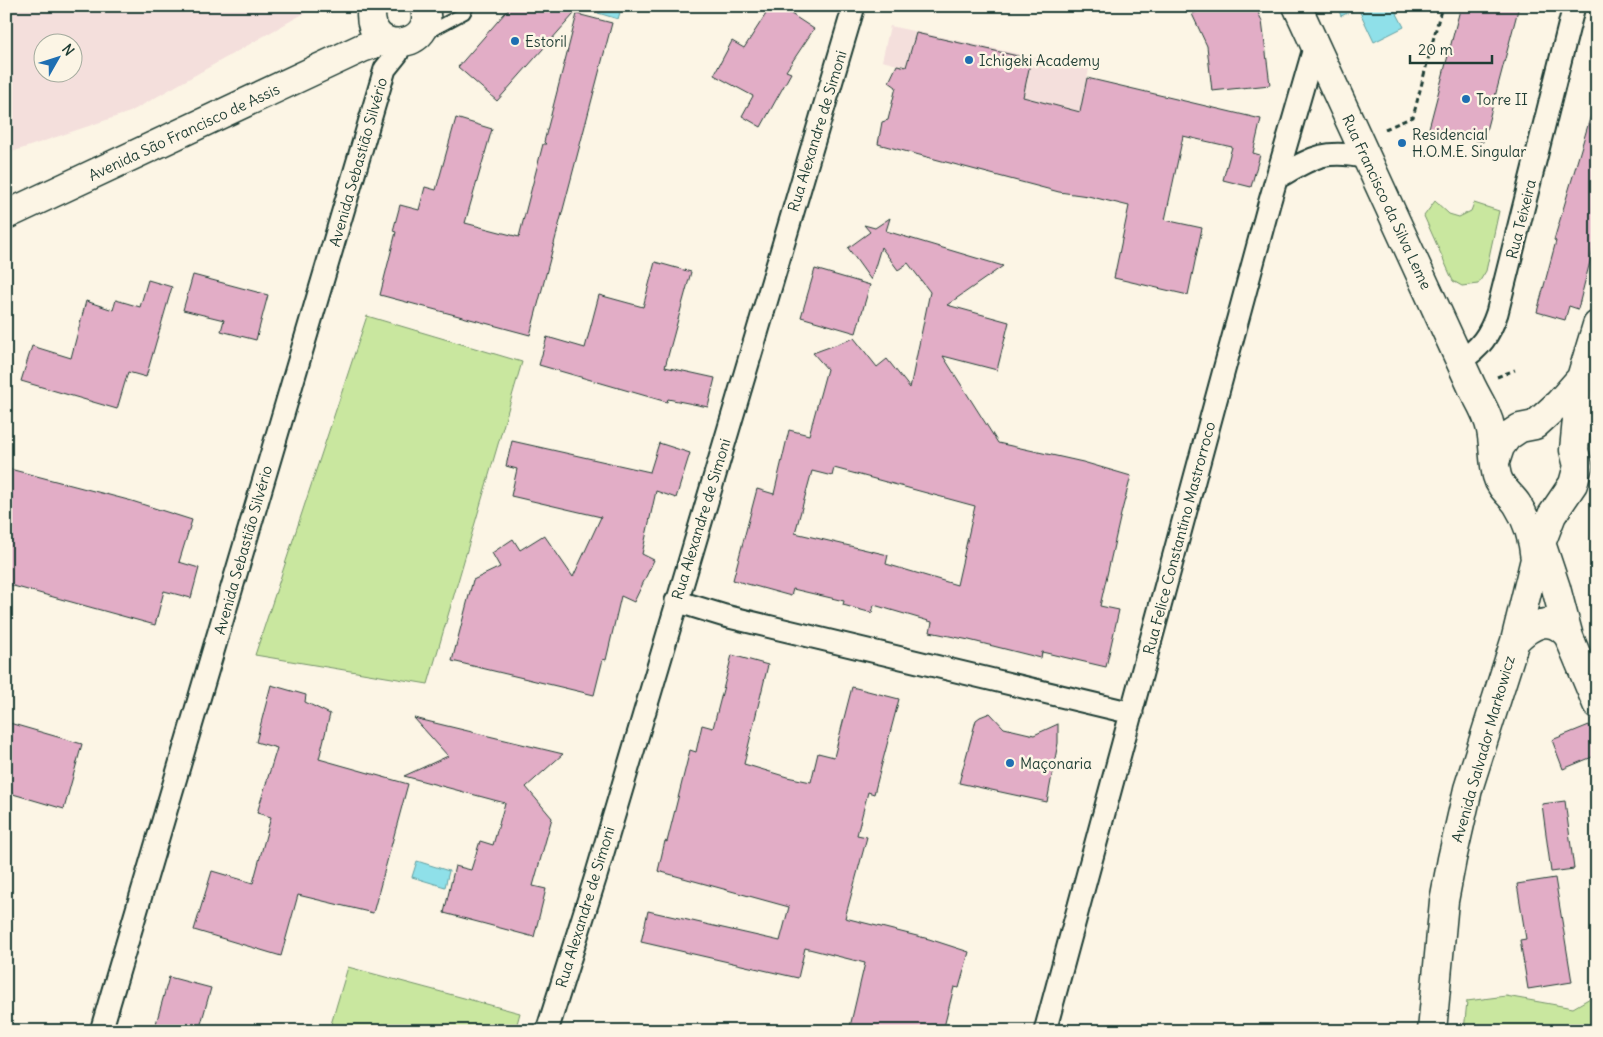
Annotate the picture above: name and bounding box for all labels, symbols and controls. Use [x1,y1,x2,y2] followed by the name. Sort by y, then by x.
[32,32,82,82] north arrow
[525,32,567,51] place label: Estoril
[1410,32,1493,64] scale bar
[509,35,521,47] marker: Estoril
[58,40,78,59] text: N
[1418,40,1453,59] text: 20 m
[783,48,851,214] street label: Rua Alexandre de Simoni
[979,51,1100,70] place label: Ichigeki Academy
[963,54,975,66] marker: Ichigeki Academy
[325,75,391,249] street label: Avenida Sebastião Silvério
[85,79,283,185] street label: Avenida São Francisco de Assis
[1476,90,1528,109] place label: Torre II
[1460,93,1472,105] marker: Torre II
[1338,111,1436,293] street label: Rua Francisco da Silva Leme
[1412,125,1526,161] place label: Residencial H.O.M.E. Singular
[1396,137,1408,149] marker: Residencial H.O.M.E. Singular
[1502,177,1540,261] street label: Rua Teixeira
[1139,420,1219,656] street label: Rua Felice Constantino Mastrorroco
[667,436,735,602] street label: Rua Alexandre de Simoni
[210,463,276,637] street label: Avenida Sebastião Silvério
[1447,653,1519,845] street label: Avenida Salvador Markowicz
[1020,754,1092,773] place label: Maçonaria
[1004,757,1016,769] marker: Maçonaria
[551,824,619,990] street label: Rua Alexandre de Simoni

